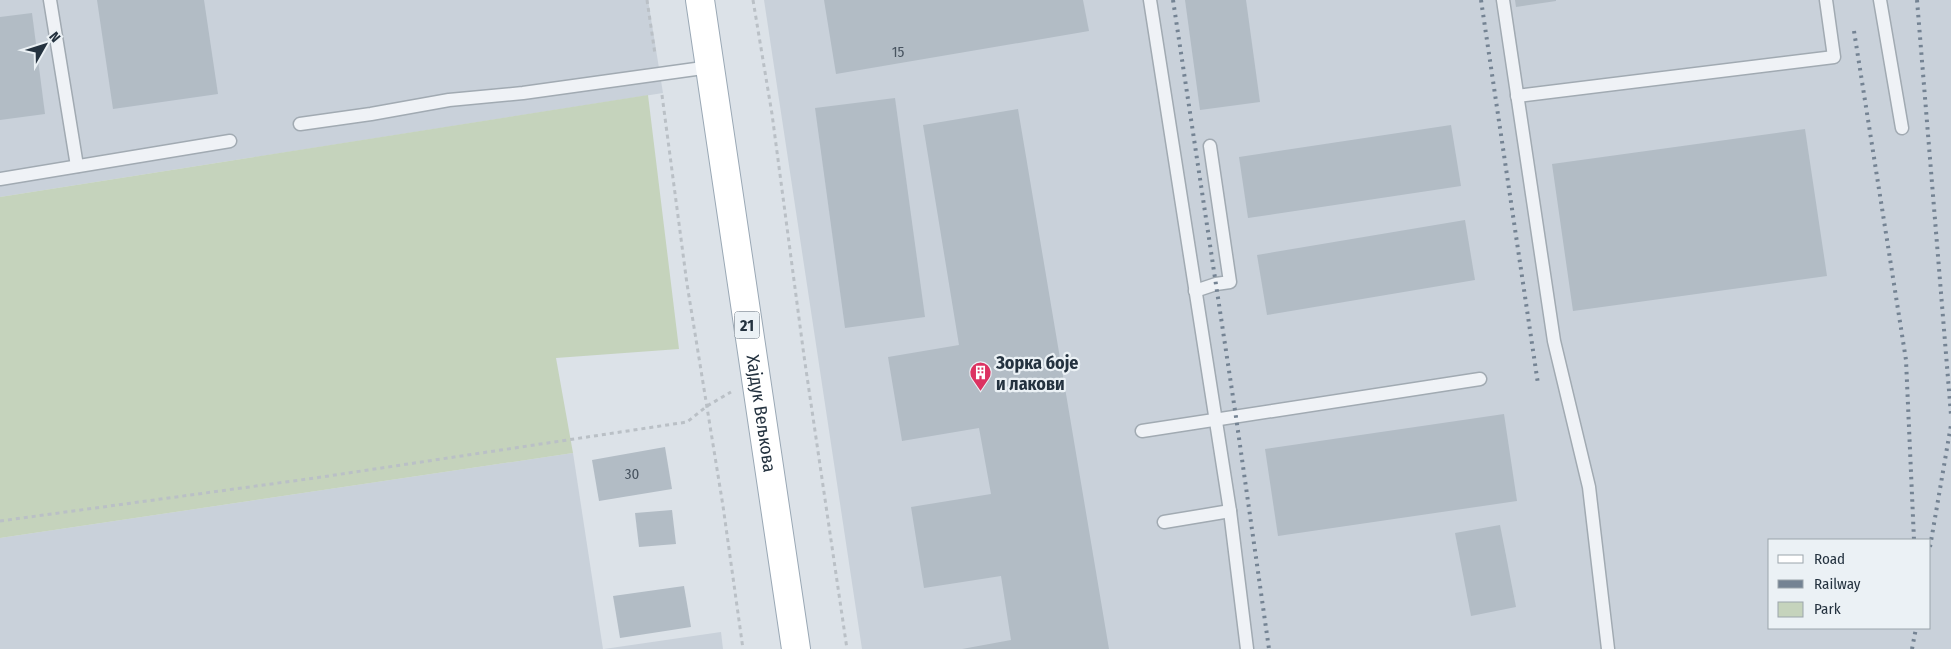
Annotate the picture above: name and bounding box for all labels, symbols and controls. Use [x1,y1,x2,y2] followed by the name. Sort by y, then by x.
[20,20,70,70] north arrow
[45,29,64,46] text: N
[892,43,904,61] house number: 15
[734,312,760,338] road number: 21
[995,352,1079,395] place label: Зорка боје и лакови
[742,353,781,474] street label: Хајдук Вељкова
[968,361,992,392] building icon: Зорка боје и лакови
[625,465,639,483] house number: 30
[1768,539,1931,629] legend
[1814,550,1845,568] text: Road
[1814,575,1861,593] text: Railway
[1814,600,1841,618] text: Park

